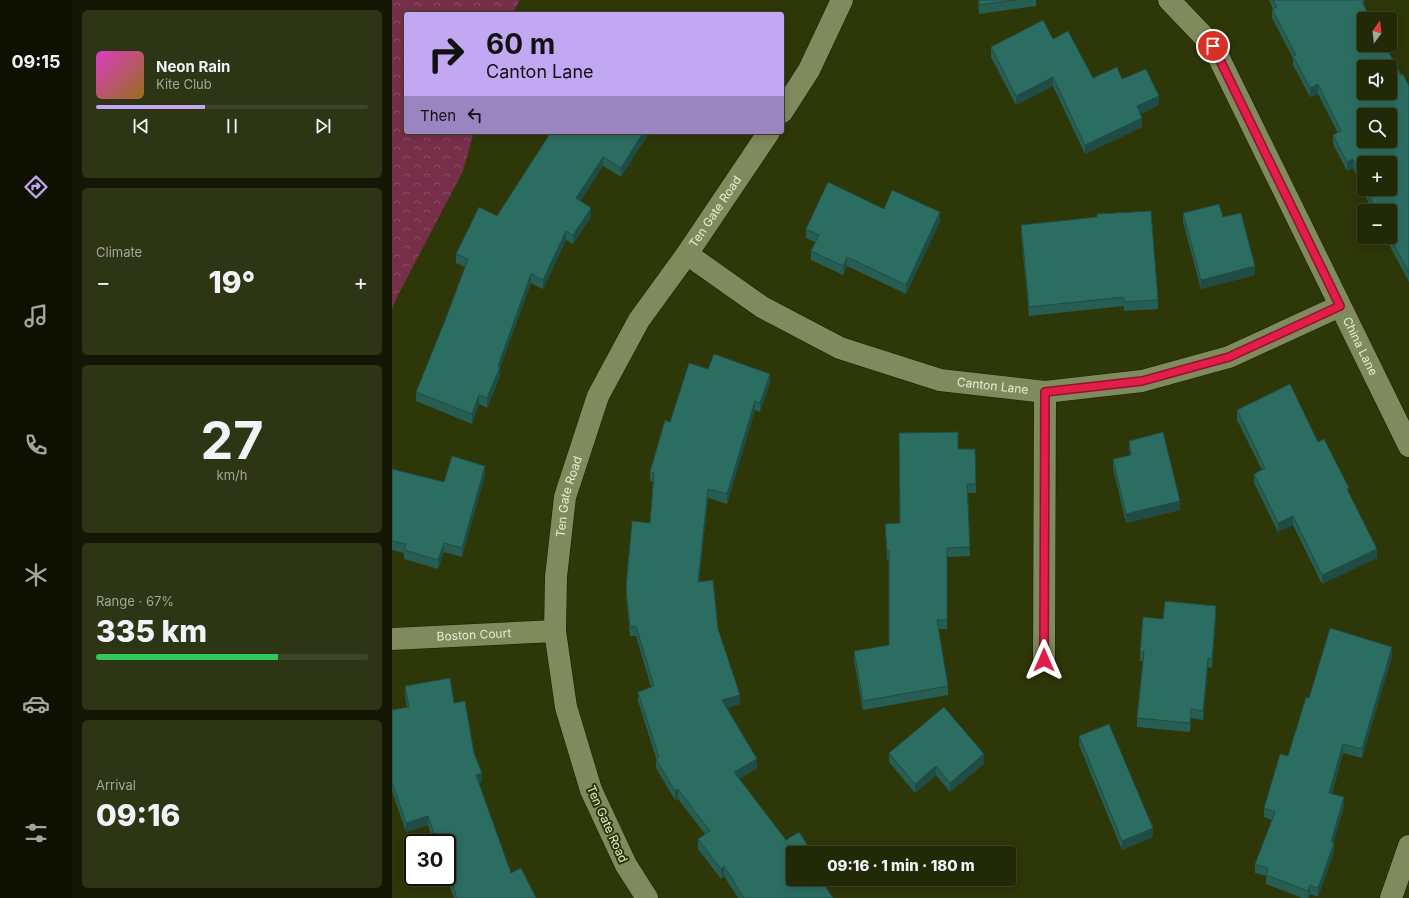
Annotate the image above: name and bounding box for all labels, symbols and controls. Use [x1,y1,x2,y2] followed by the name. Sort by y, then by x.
[1357,12,1397,52] north arrow
[1357,12,1397,244] map controls
[486,27,555,61] text: 60 m
[420,28,472,80] icon: right
[1196,29,1230,63] pin
[1202,35,1224,57] icon: arrive
[11,51,61,72] text: 09:15
[156,57,230,76] text: Neon Rain
[1357,60,1397,100] button: sound
[486,61,594,82] text: Canton Lane
[156,76,212,92] text: Kite Club
[464,104,486,126] icon: left
[420,106,456,125] text: Then
[1357,108,1397,148] button: search
[130,115,152,137] icon: previous
[221,115,243,137] icon: pause
[312,115,334,137] icon: next
[1357,156,1397,196] button: +
[22,173,50,201] icon: directions
[686,173,744,250] street label: Ten Gate Road
[1357,204,1397,244] button: −
[96,244,142,260] text: Climate
[209,264,255,300] text: 19°
[96,269,111,295] text: −
[353,269,368,295] text: +
[22,302,50,330] icon: music
[1340,314,1381,378] street label: China Lane
[956,374,1029,397] street label: Canton Lane
[201,409,264,472] text: 27
[22,431,50,459] icon: phone
[553,454,585,538] street label: Ten Gate Road
[217,467,247,483] text: km/h
[22,561,50,589] icon: climate
[96,593,174,609] text: Range · 67%
[96,613,207,649] text: 335 km
[436,625,512,644] street label: Boston Court
[1023,639,1065,681] position arrow
[22,690,50,718] icon: car
[96,777,136,793] text: Arrival
[584,783,631,865] street label: Ten Gate Road
[96,797,180,833] text: 09:16
[22,819,50,847] icon: filters
[404,834,456,886] speed limit sign: 30
[827,856,975,875] text: 09:16 · 1 min · 180 m

